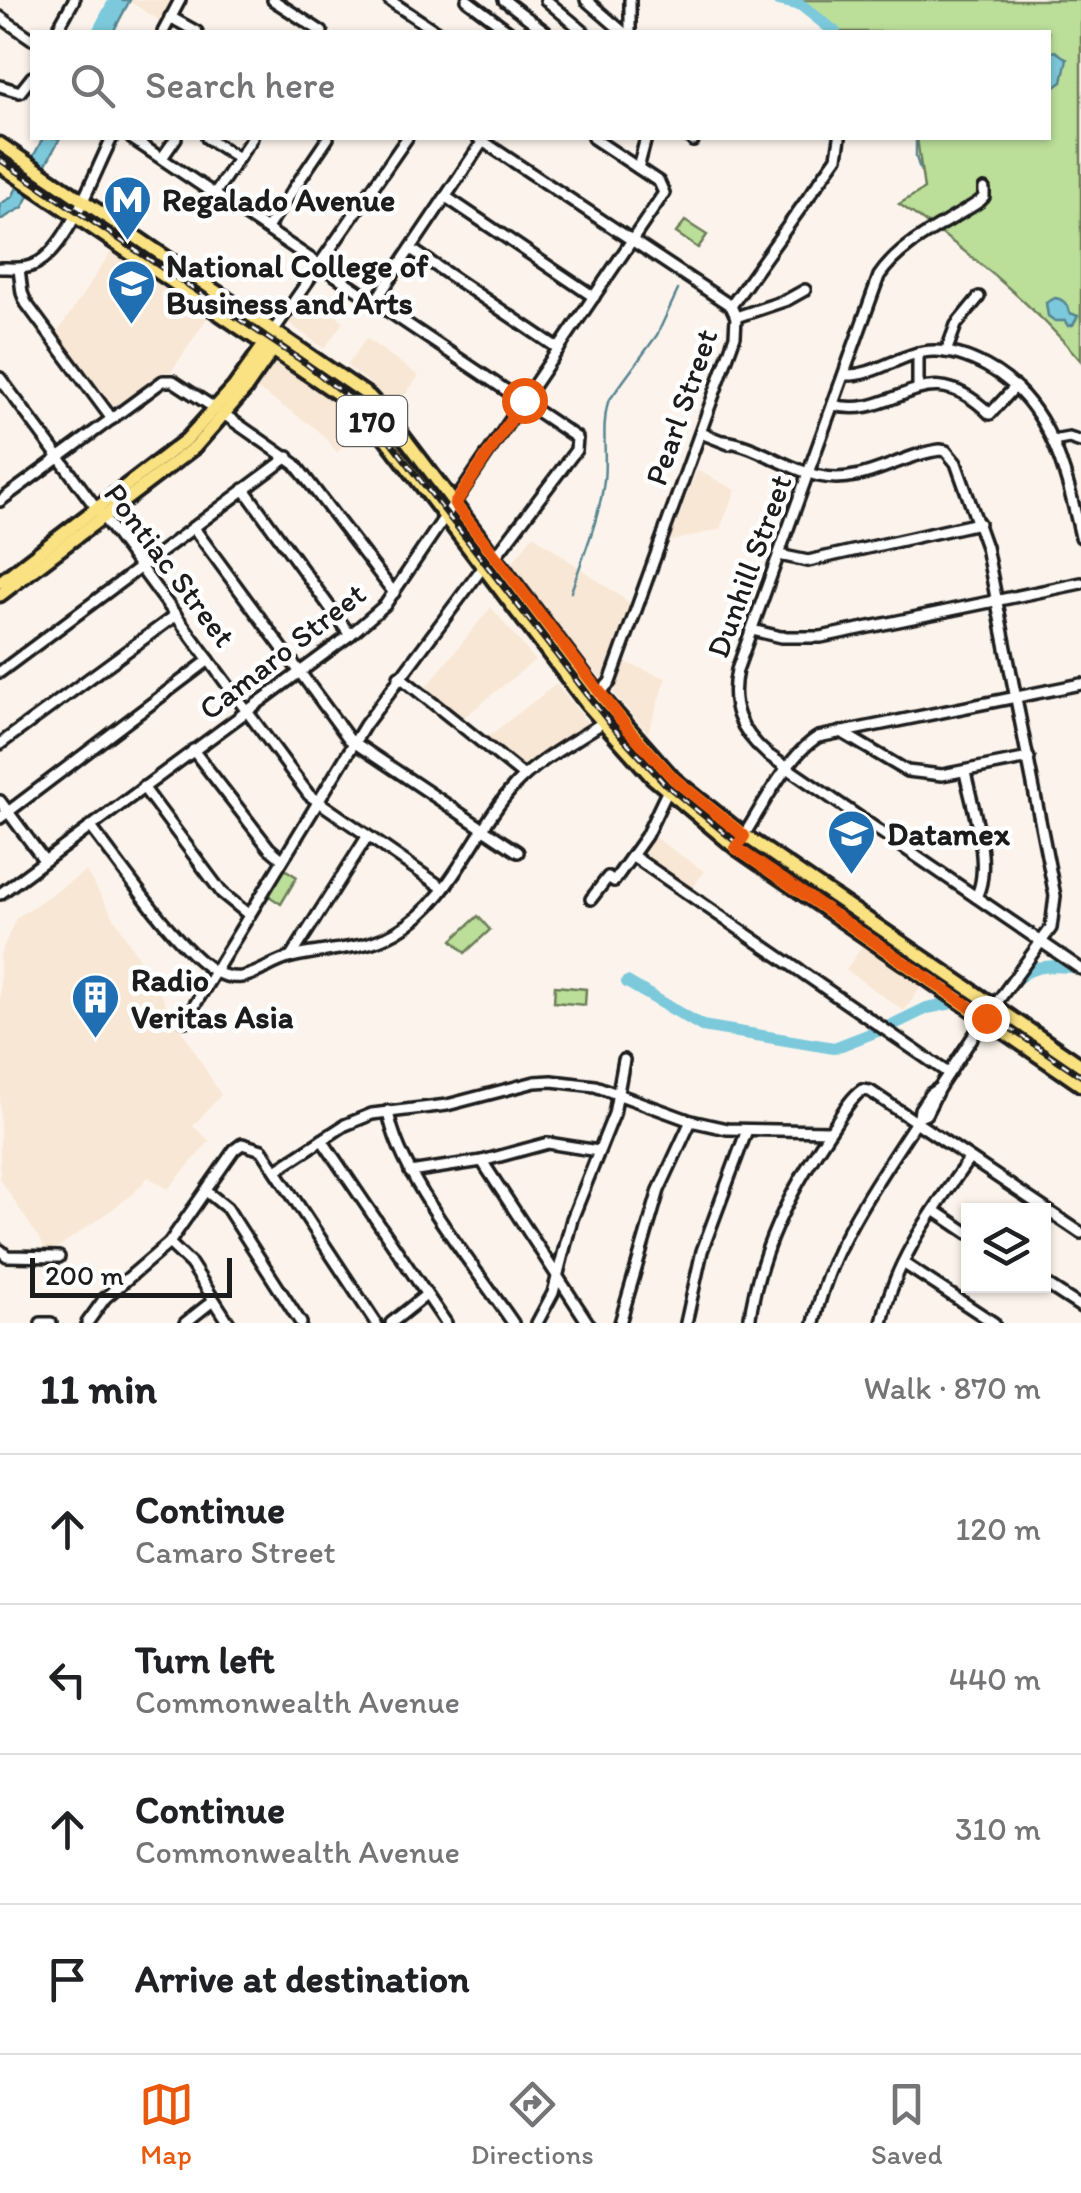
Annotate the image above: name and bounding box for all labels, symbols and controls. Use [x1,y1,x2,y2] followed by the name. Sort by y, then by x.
[30,30,1051,140] search box
[65,58,120,113] icon: search
[145,62,336,108] text: Search here
[101,174,153,242] metro station icon: Regalado Avenue
[162,181,395,219] place label: Regalado Avenue
[166,247,429,322] place label: National College of Business and Arts
[105,258,157,326] school or university icon: National College of Business and Arts
[637,324,725,490] street label: Pearl Street
[502,378,548,424] route start
[337,396,407,446] road number: 170
[698,469,800,663] street label: Dunhill Street
[96,476,244,654] street label: Pontiac Street
[191,574,373,728] street label: Camaro Street
[826,808,878,876] school or university icon: Datamex
[887,815,1011,853] place label: Datamex
[131,961,294,1036] place label: Radio Veritas Asia
[70,972,122,1040] building icon: Radio Veritas Asia
[964,996,1010,1042] route end
[961,1203,1051,1293] map controls
[961,1203,1051,1293] button: layers
[30,1253,232,1298] scale bar
[45,1258,124,1292] text: 200 m
[40,1363,157,1414] text: 11 min
[863,1369,1041,1407] text: Walk · 870 m
[135,1487,285,1533] text: Continue
[40,1502,95,1557] icon: ahead
[955,1510,1041,1548] text: 120 m
[135,1533,336,1571] text: Camaro Street
[135,1637,275,1683] text: Turn left
[40,1652,95,1707] icon: left
[949,1660,1041,1698] text: 440 m
[135,1683,460,1721] text: Commonwealth Avenue
[135,1787,285,1833] text: Continue
[40,1802,95,1857] icon: ahead
[955,1810,1041,1848] text: 310 m
[135,1833,460,1871] text: Commonwealth Avenue
[40,1952,95,2007] icon: arrive
[135,1956,470,2002] text: Arrive at destination
[139,2077,194,2171] tab: Map
[471,2077,594,2171] tab: Directions
[871,2077,942,2171] tab: Saved

